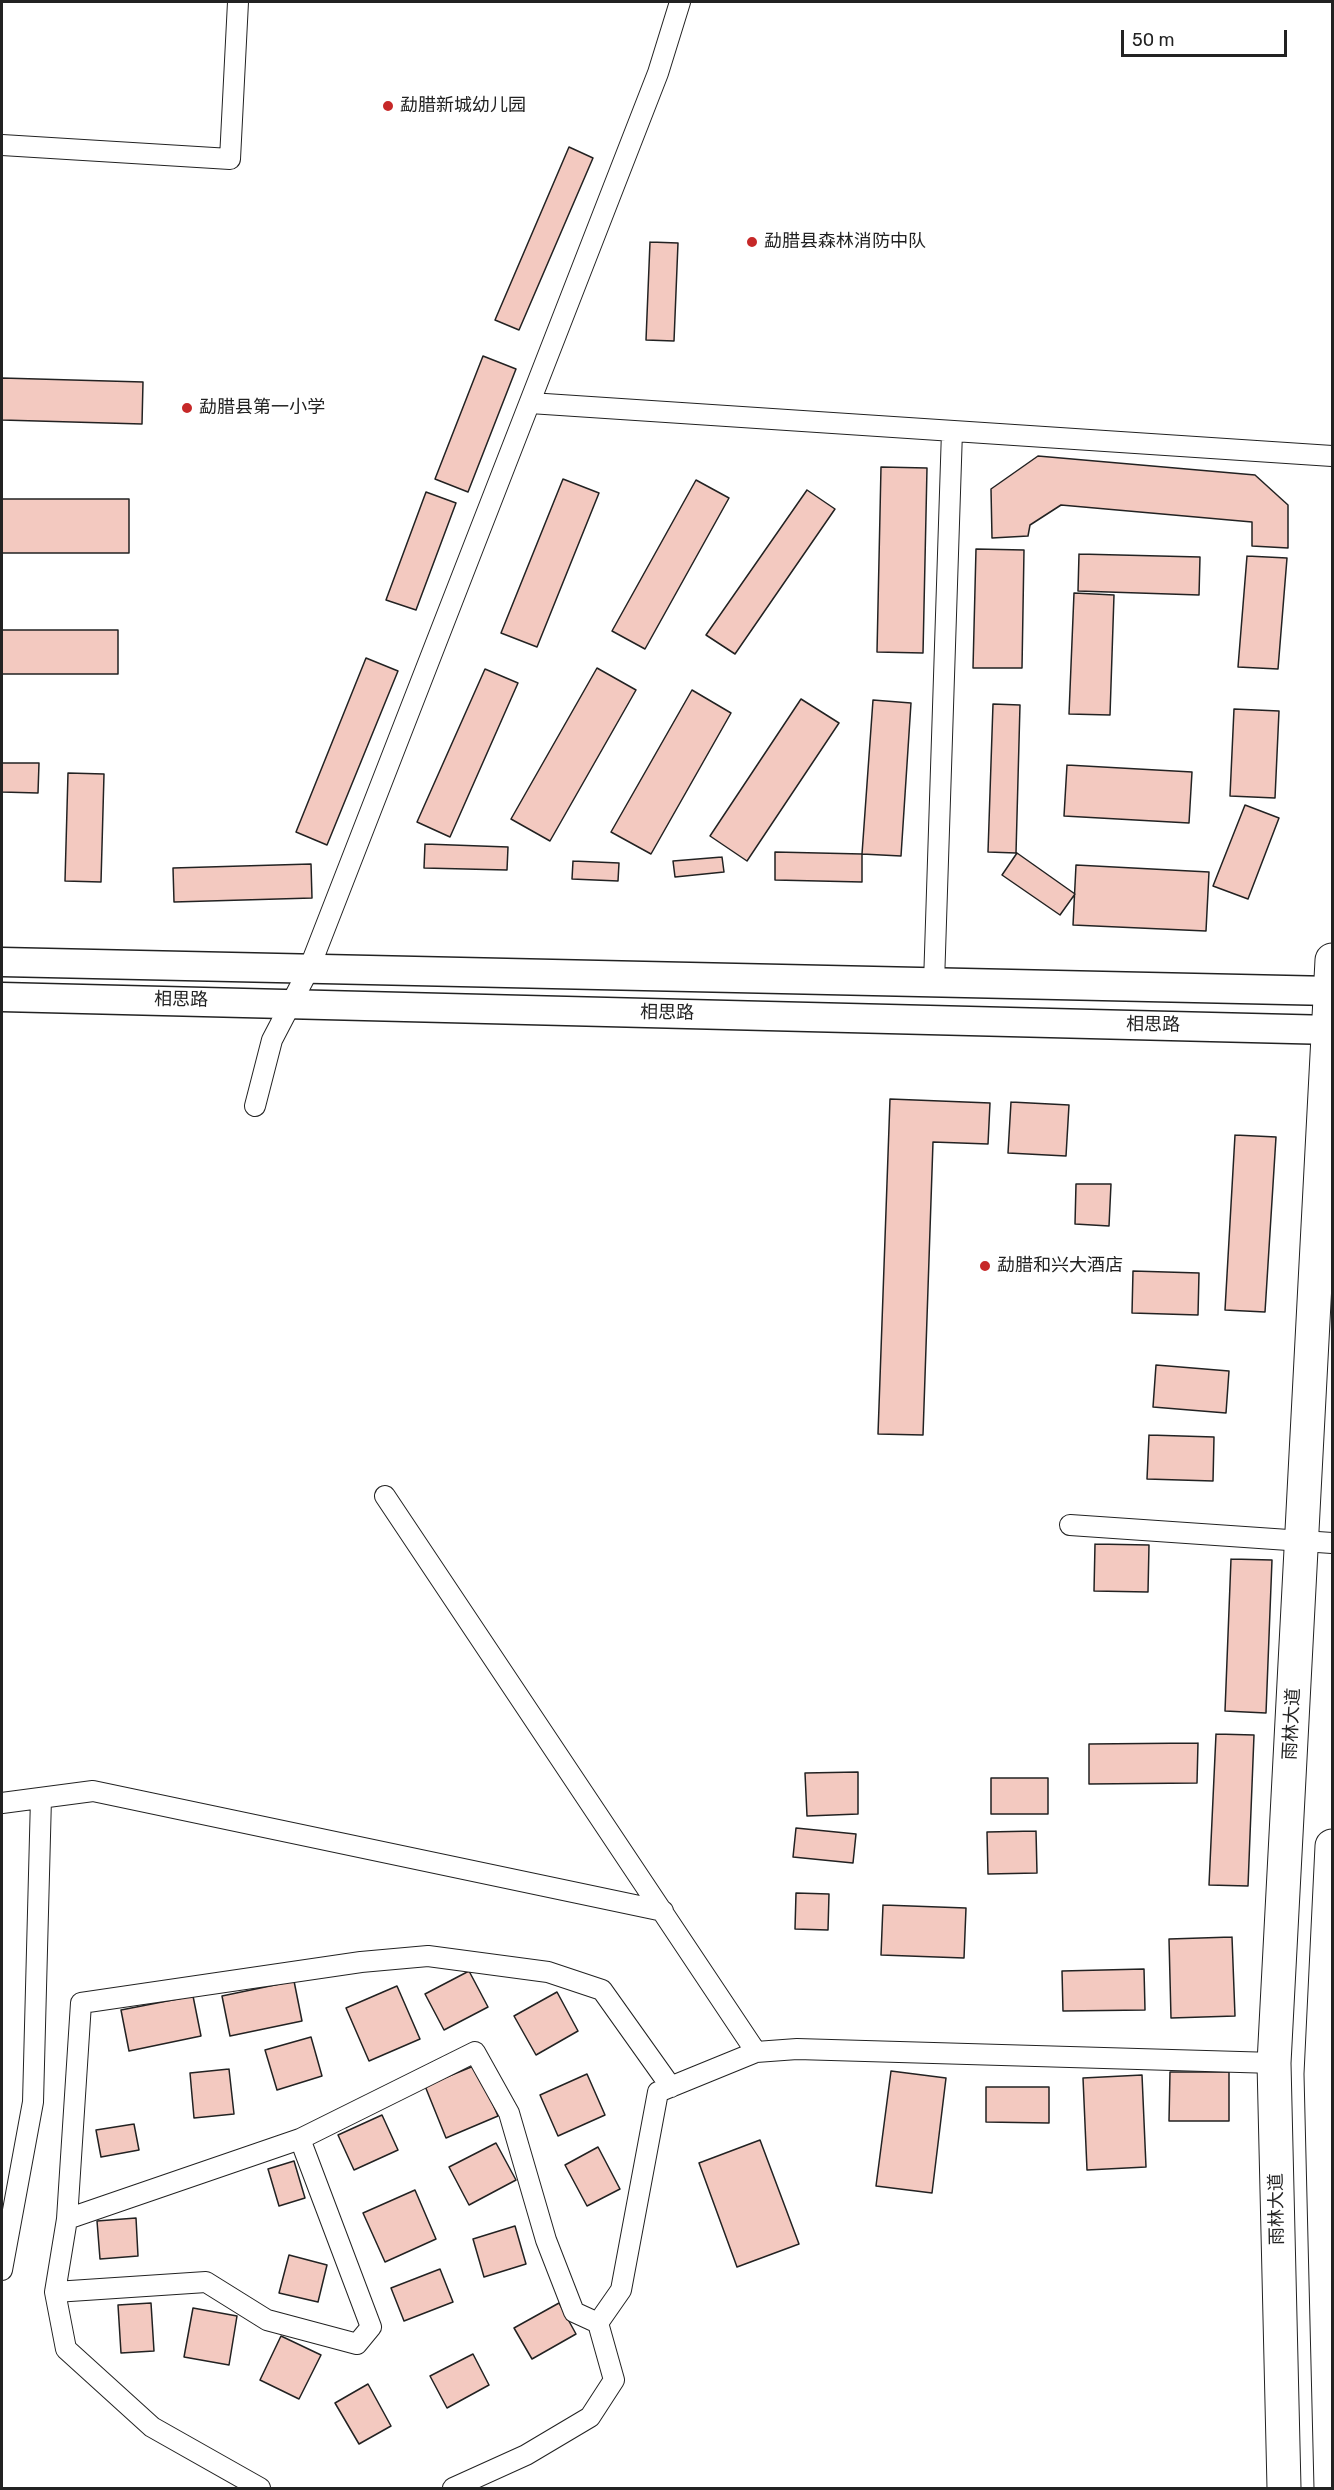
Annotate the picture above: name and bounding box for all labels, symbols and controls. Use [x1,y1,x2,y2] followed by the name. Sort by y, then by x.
[1124,18,1290,56] scale bar
[1132,29,1175,51] text: 50 m
[400,95,526,117] place label: 勐腊新城幼儿园
[381,99,395,113] marker: 勐腊新城幼儿园
[764,231,926,253] place label: 勐腊县森林消防中队
[745,235,759,249] marker: 勐腊县森林消防中队
[199,397,325,419] place label: 勐腊县第一小学
[180,401,194,415] marker: 勐腊县第一小学
[154,989,208,1011] street label: 相思路
[640,1002,694,1024] street label: 相思路
[1126,1014,1180,1036] street label: 相思路
[997,1255,1123,1277] place label: 勐腊和兴大酒店
[978,1259,992,1273] marker: 勐腊和兴大酒店
[1279,1687,1305,1761] street label: 雨林大道
[1266,2173,1288,2245] street label: 雨林大道

